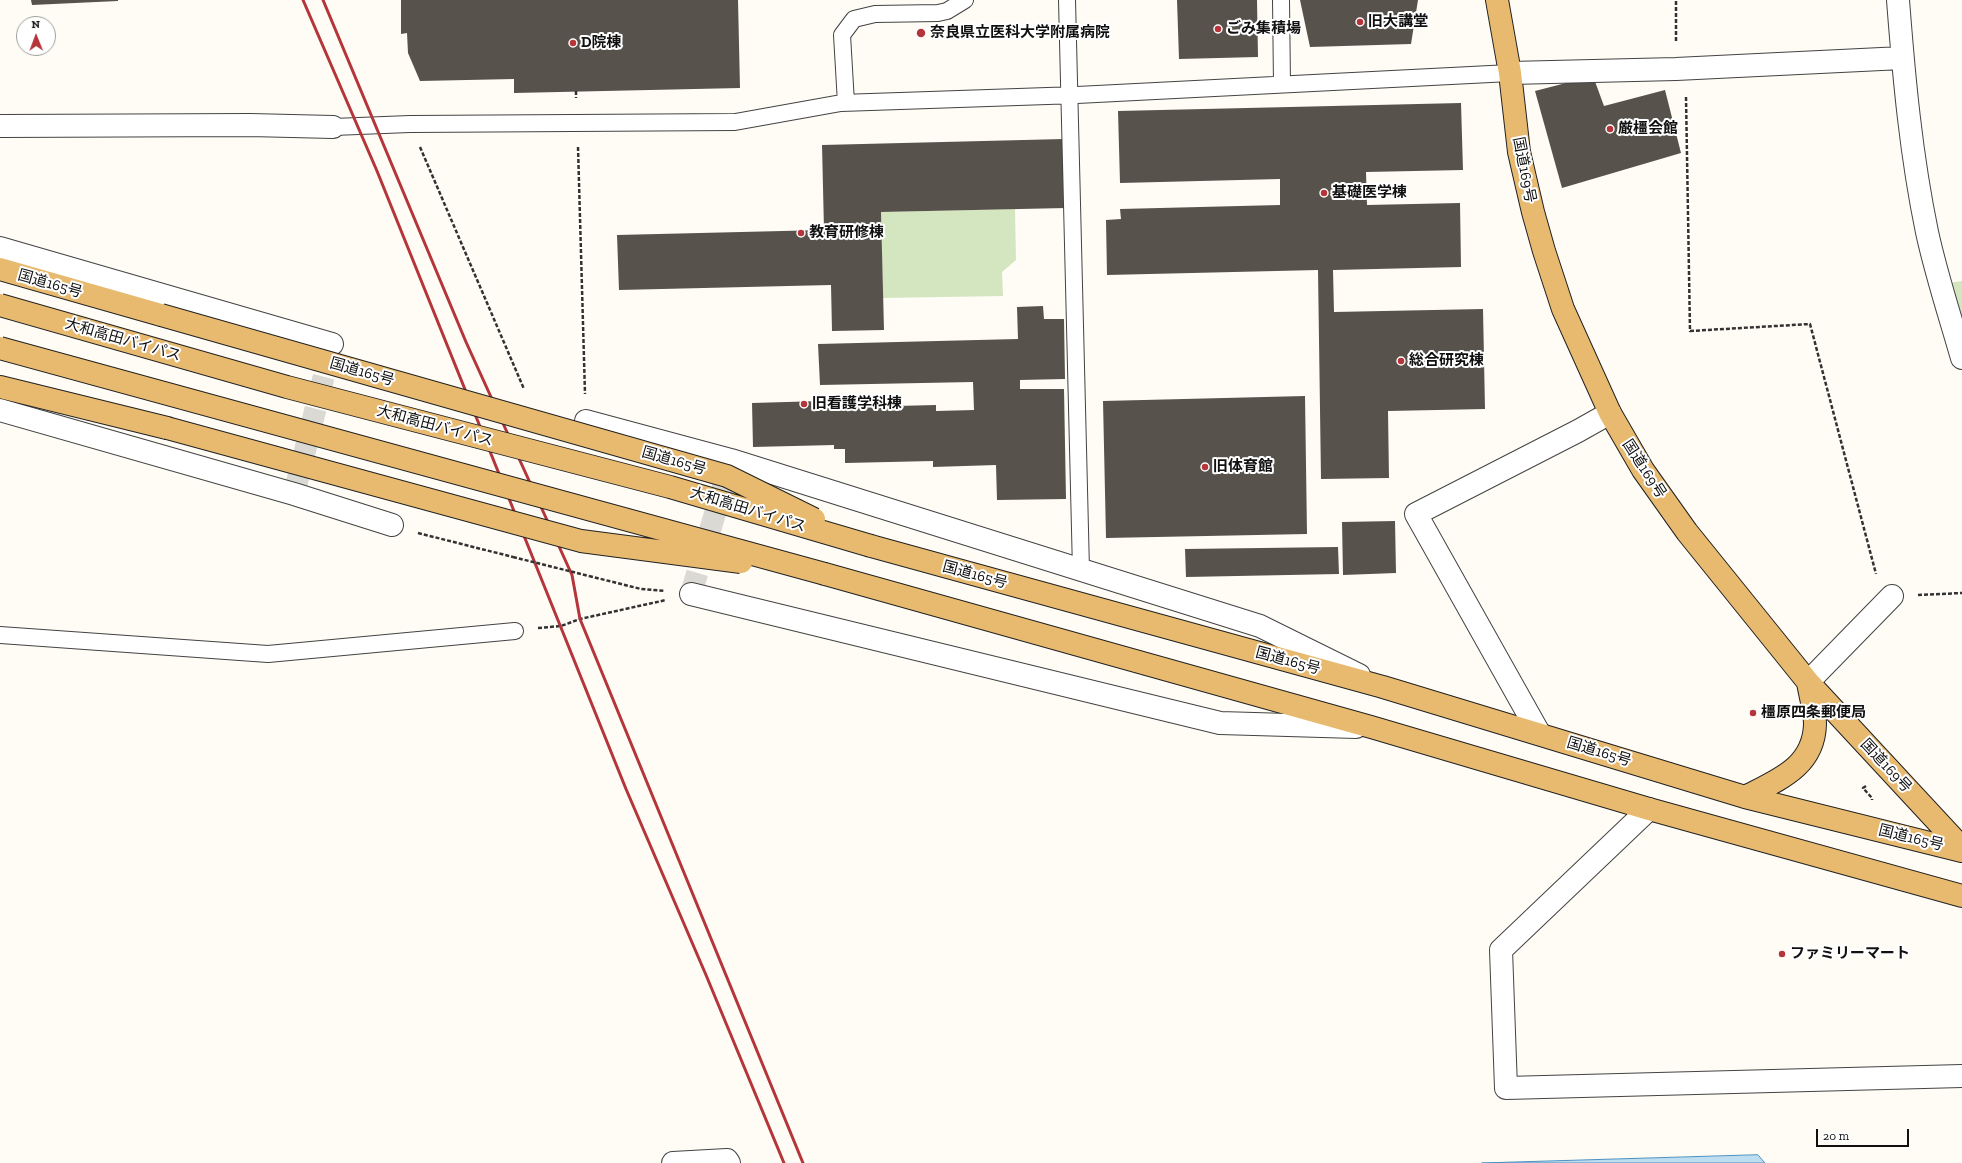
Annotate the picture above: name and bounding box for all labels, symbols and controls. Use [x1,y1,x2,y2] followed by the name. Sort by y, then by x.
[1368,13,1428,31] place label: 旧大講堂
[16,16,56,56] north arrow
[1355,17,1365,27] marker: 旧大講堂
[31,18,40,31] text: N
[1226,20,1301,38] place label: ごみ集積場
[930,24,1110,42] place label: 奈良県立医科大学附属病院
[1213,24,1223,34] marker: ごみ集積場
[915,27,927,39] marker: 奈良県立医科大学附属病院
[581,34,621,52] place label: D院棟
[568,38,578,48] marker: D院棟
[1618,120,1678,138] place label: 厳橿会館
[1605,124,1615,134] marker: 厳橿会館
[1509,136,1539,204] street label: 国道169号
[1332,184,1407,202] place label: 基礎医学棟
[1319,188,1329,198] marker: 基礎医学棟
[809,224,884,242] place label: 教育研修棟
[796,228,806,238] marker: 教育研修棟
[16,266,84,302] street label: 国道165号
[63,315,183,365] street label: 大和高田バイパス
[1409,352,1484,370] place label: 総合研究棟
[328,354,396,390] street label: 国道165号
[1396,356,1406,366] marker: 総合研究棟
[812,395,902,413] place label: 旧看護学科棟
[799,399,809,409] marker: 旧看護学科棟
[375,402,495,450] street label: 大和高田バイパス
[1618,436,1670,502] street label: 国道169号
[640,443,708,479] street label: 国道165号
[1213,458,1273,476] place label: 旧体育館
[1200,462,1210,472] marker: 旧体育館
[688,484,808,536] street label: 大和高田バイパス
[941,558,1009,592] street label: 国道165号
[1254,644,1322,678] street label: 国道165号
[1761,704,1866,722] place label: 橿原四条郵便局
[1748,708,1758,718] marker: 橿原四条郵便局
[1565,734,1633,770] street label: 国道165号
[1857,735,1915,797] street label: 国道169号
[1877,821,1945,855] street label: 国道165号
[1790,945,1910,963] place label: ファミリーマート
[1777,949,1787,959] marker: ファミリーマート
[1818,1121,1911,1147] scale bar
[1823,1129,1849,1143] text: 20 m

